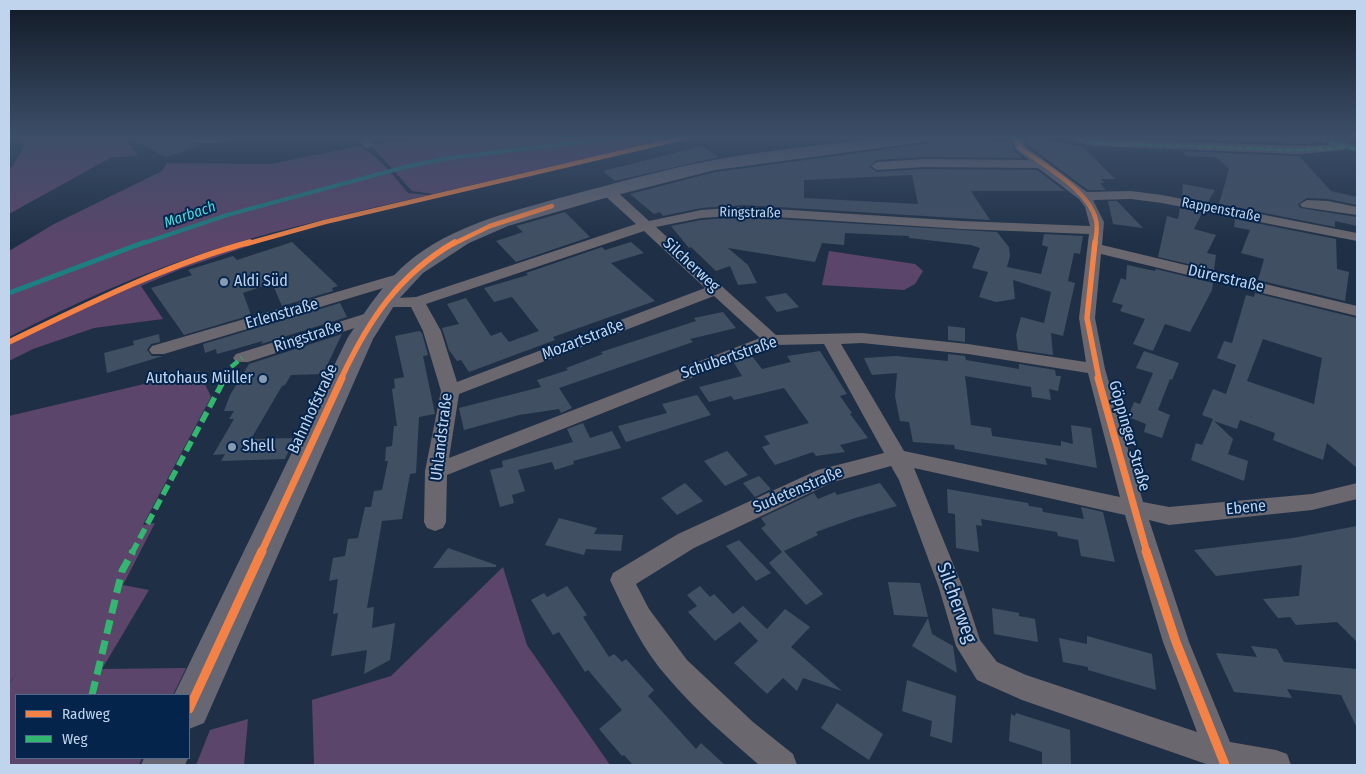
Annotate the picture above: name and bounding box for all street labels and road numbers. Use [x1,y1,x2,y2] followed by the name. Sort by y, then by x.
[1180,194,1262,226] street label: Rappenstraße
[719,204,781,222] street label: Ringstraße
[659,234,723,296] street label: Silcherweg
[1186,261,1266,297] street label: Dürerstraße
[243,294,321,334] street label: Erlenstraße
[539,316,627,364] street label: Mozartstraße
[272,317,344,357] street label: Ringstraße
[678,333,780,383] street label: Schubertstraße
[284,361,342,457] street label: Bahnhofstraße
[1104,378,1154,494] street label: Göppinger Straße
[427,392,457,482] street label: Uhlandstraße
[750,462,846,518] street label: Sudetenstraße
[1225,496,1267,520] street label: Ebene
[931,560,981,646] street label: Silcherweg

